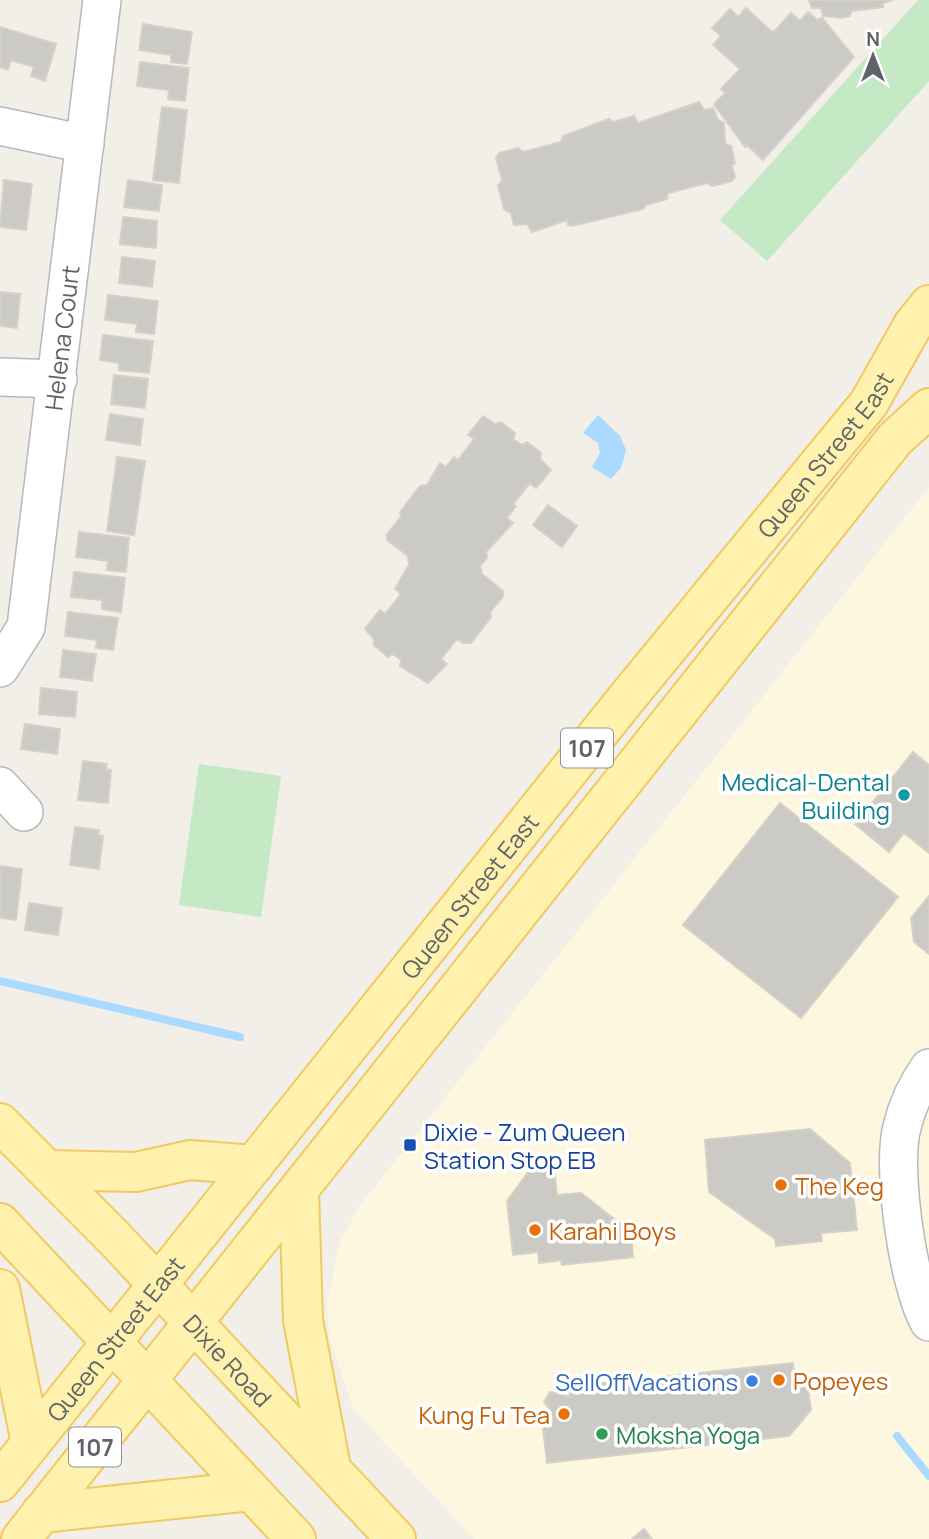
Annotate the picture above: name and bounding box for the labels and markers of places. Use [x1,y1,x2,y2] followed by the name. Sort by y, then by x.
[721,765,890,826] place label: Medical-Dental Building
[896,787,912,803] marker: Medical-Dental Building
[424,1115,625,1176] place label: Dixie - Zum Queen Station Stop EB
[402,1137,418,1153] marker: Dixie - Zum Queen Station Stop EB
[795,1169,884,1202] place label: The Keg
[773,1177,789,1193] marker: The Keg
[549,1214,676,1247] place label: Karahi Boys
[527,1222,543,1238] marker: Karahi Boys
[793,1364,888,1397] place label: Popeyes
[555,1365,738,1398] place label: SellOffVacations
[771,1372,787,1388] marker: Popeyes
[744,1373,760,1389] marker: SellOffVacations
[418,1398,550,1431] place label: Kung Fu Tea
[556,1406,572,1422] marker: Kung Fu Tea
[616,1418,760,1451] place label: Moksha Yoga
[594,1426,610,1442] marker: Moksha Yoga

